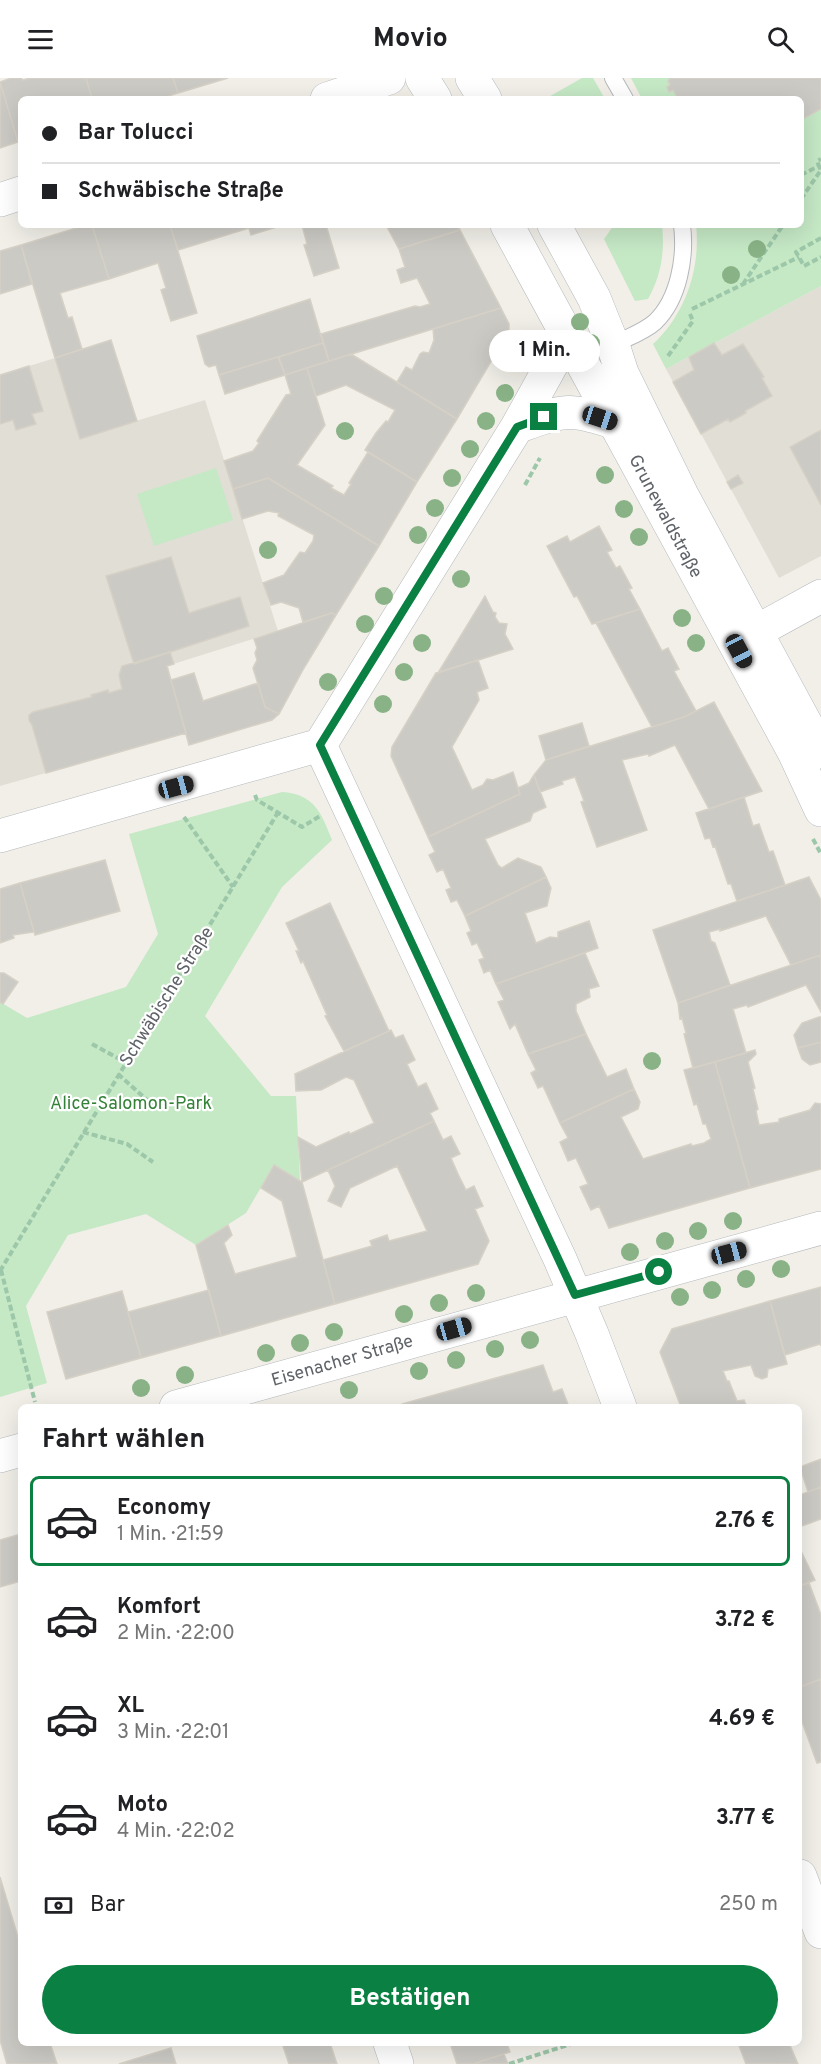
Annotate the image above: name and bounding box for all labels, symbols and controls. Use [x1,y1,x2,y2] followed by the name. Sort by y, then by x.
[373,22,448,56] text: Movio
[24,23,57,56] icon: menu
[764,23,797,56] icon: search
[78,120,193,147] text: Bar Tolucci
[78,178,284,205] text: Schwäbische Straße
[488,330,600,372] callout: 1 Min.
[519,338,570,364] text: 1 Min.
[530,403,557,430] route end
[580,404,620,432] car
[622,451,707,582] street label: Grunewaldstraße
[723,631,755,671] car
[156,774,196,800] car
[115,923,219,1071] street label: Schwäbische Straße
[50,1093,212,1116] park label: Alice-Salomon-Park
[709,1240,749,1266] car
[645,1258,672,1285] route start
[434,1315,474,1343] car
[269,1330,416,1393] street label: Eisenacher Straße
[42,1423,205,1457] text: Fahrt wählen
[45,1494,99,1548] icon: car
[117,1495,211,1522] text: Economy
[714,1508,775,1535] text: 2.76 €
[117,1522,224,1548] text: 1 Min. · 21:59
[45,1593,99,1647] icon: car
[117,1594,201,1621] text: Komfort
[714,1607,775,1634] text: 3.72 €
[117,1621,235,1647] text: 2 Min. · 22:00
[45,1692,99,1746] icon: car
[117,1693,144,1720] text: XL
[709,1706,775,1733] text: 4.69 €
[117,1720,229,1746] text: 3 Min. · 22:01
[45,1791,99,1845] icon: car
[117,1792,168,1819] text: Moto
[716,1805,775,1832] text: 3.77 €
[117,1819,235,1845] text: 4 Min. · 22:02
[42,1889,75,1922] icon: cash
[90,1892,125,1919] text: Bar
[719,1892,778,1918] text: 250 m
[42,1965,778,2034] button: Bestätigen

